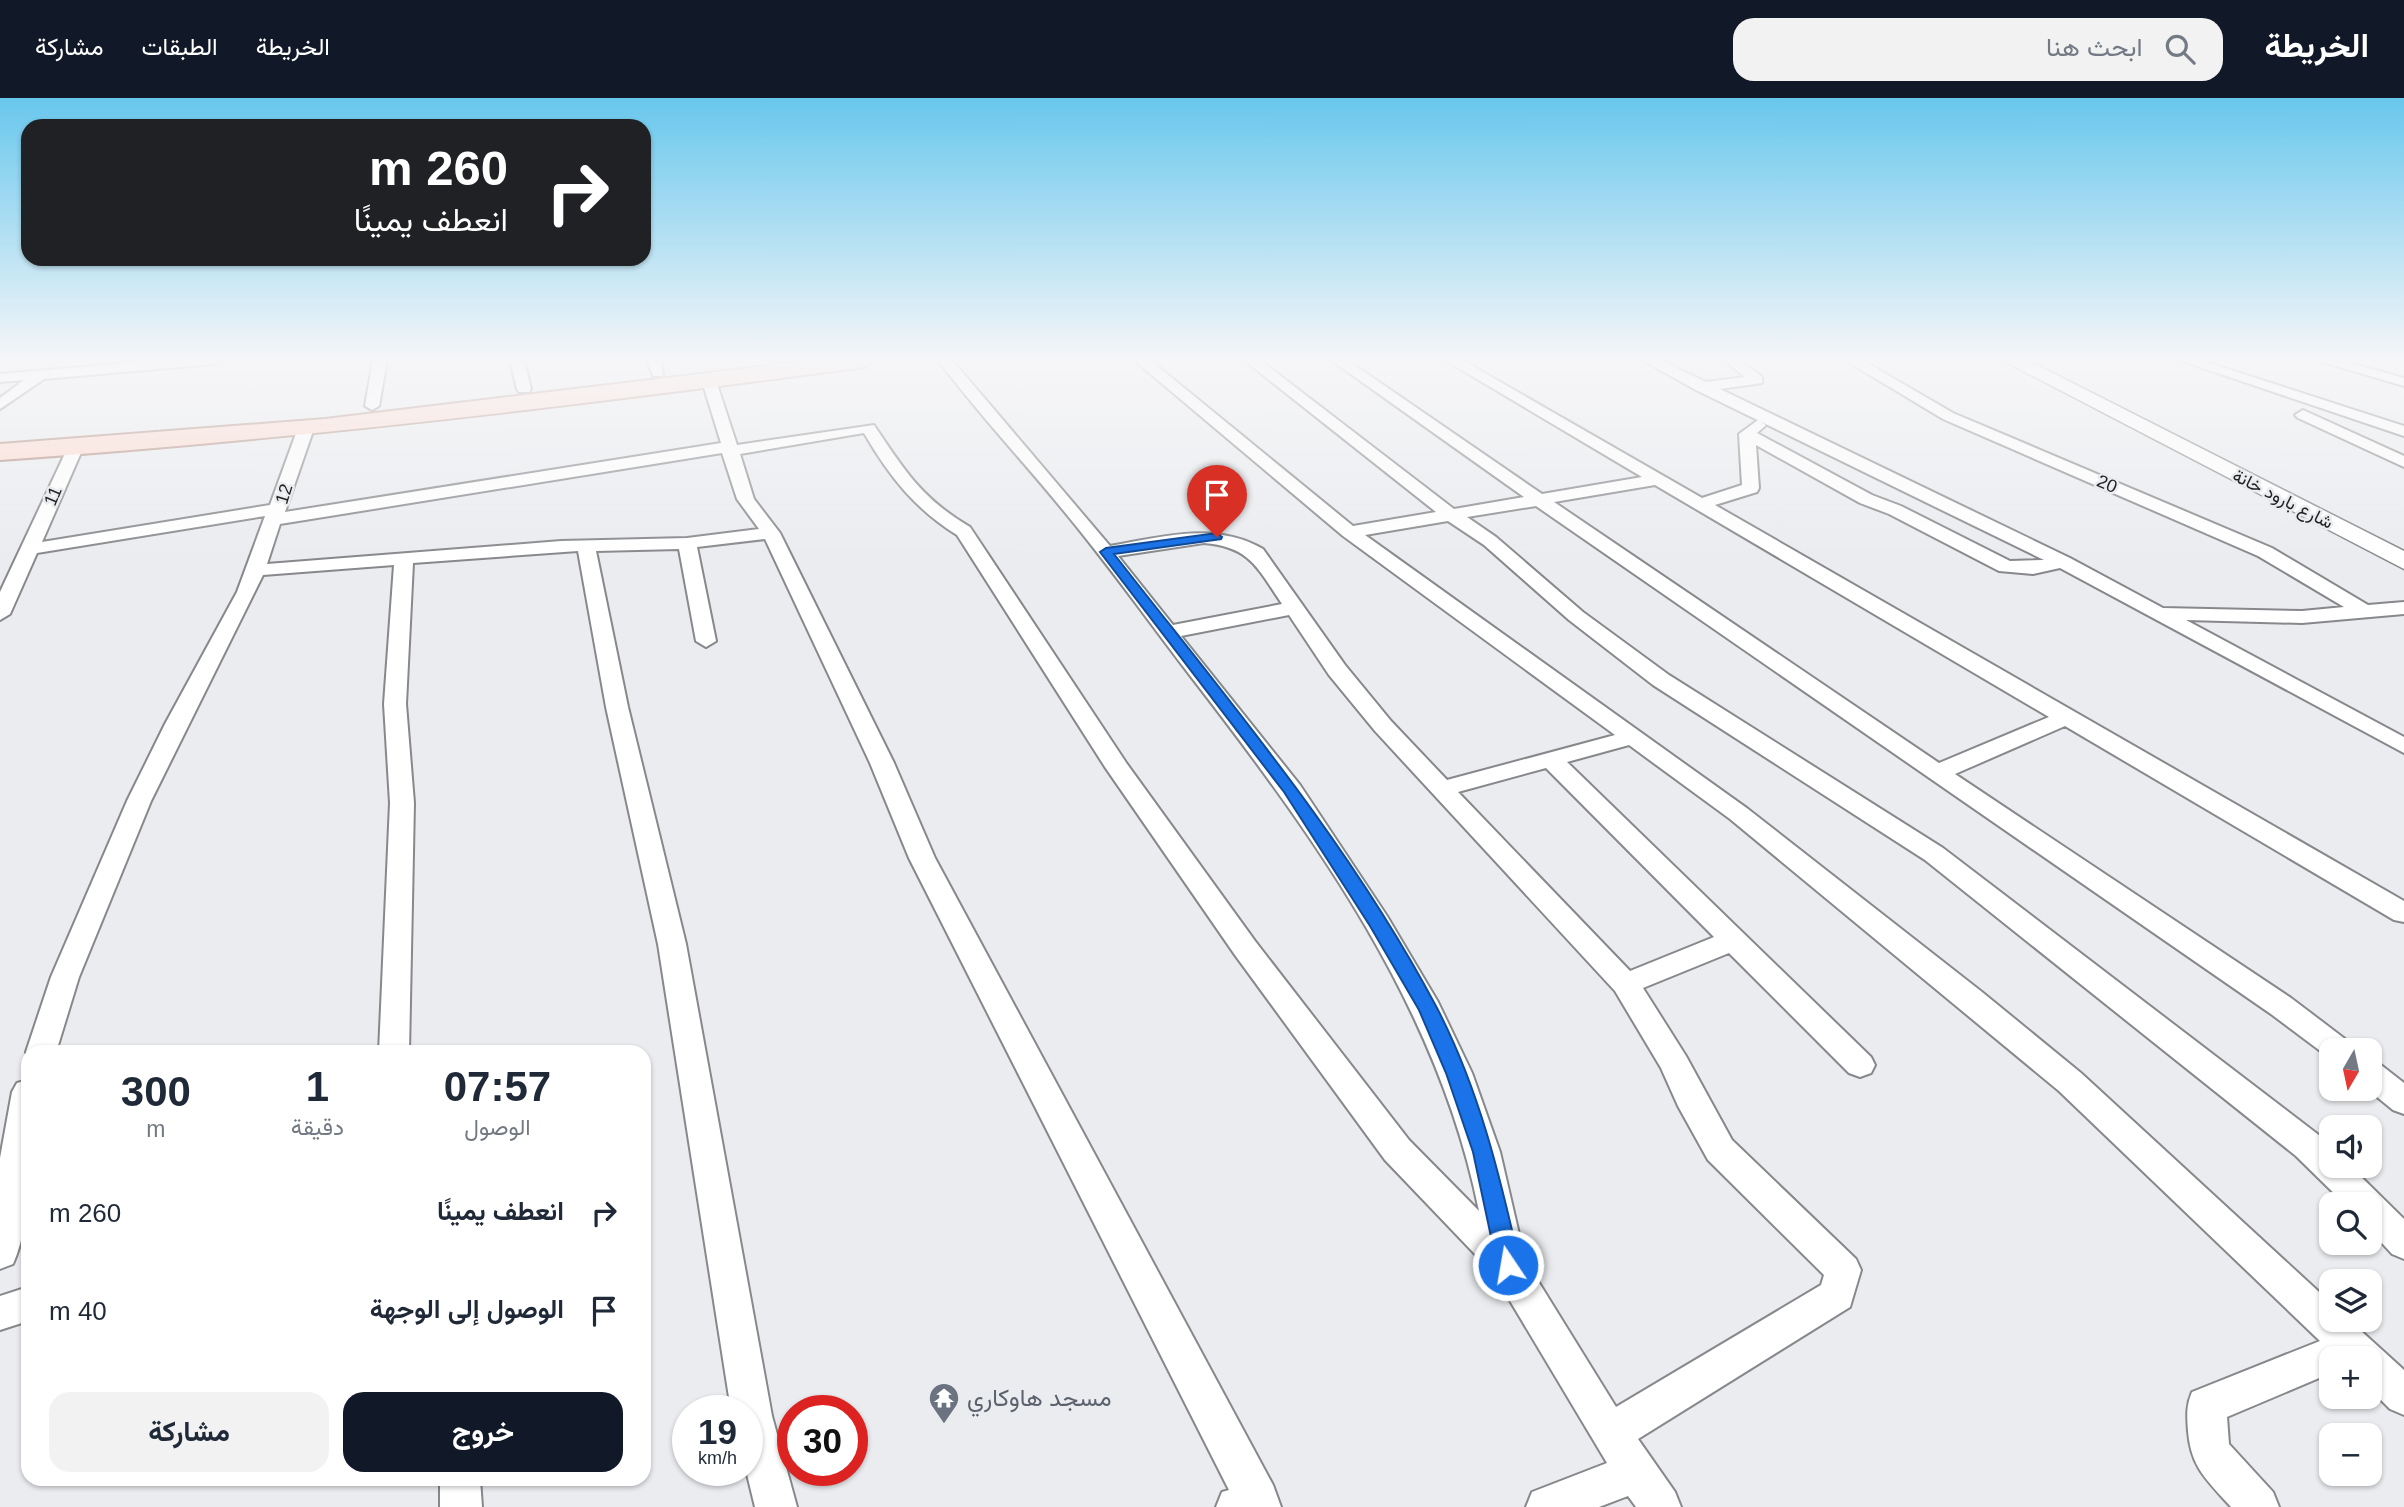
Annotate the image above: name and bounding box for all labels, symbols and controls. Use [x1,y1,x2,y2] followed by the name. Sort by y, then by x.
[1733,18,2223,81] search box
[2265,27,2369,64] text: الخريطة
[2161,30,2199,68] icon: search
[2046,32,2143,62] text: ابحث هنا
[35,33,103,60] text: مشاركة
[141,33,218,60] text: الطبقات
[256,33,330,60] text: الخريطة
[369,141,508,195] text: 260 m
[532,147,623,238] icon: right
[354,202,508,238] text: انعطف يمينًا
[1187,465,1247,537] pin
[2229,465,2337,535] street label: شارع بارود خانة
[2094,471,2120,497] street label: 20
[1198,476,1236,514] icon: arrive
[272,481,296,507] street label: 12
[40,483,66,509] street label: 11
[2319,1038,2382,1101] north arrow
[2319,1038,2382,1486] map controls
[306,1063,329,1110] text: 1
[444,1063,551,1110] text: 07:57
[121,1068,191,1115] text: 300
[291,1114,344,1140] text: دقيقة
[464,1114,531,1140] text: الوصول
[2319,1115,2382,1178] button: sound
[146,1116,165,1142] text: m
[2319,1192,2382,1255] button: search
[585,1194,623,1232] icon: right
[437,1196,564,1226] text: انعطف يمينًا
[49,1198,121,1228] text: 260 m
[1471,1228,1545,1302] position arrow
[2319,1269,2382,1332] button: layers
[585,1292,623,1330] icon: arrive
[370,1294,564,1324] text: الوصول إلى الوجهة
[49,1296,107,1326] text: 40 m
[2319,1346,2382,1409] button: +
[927,1381,961,1425] temple icon: مسجد هاوكاري
[967,1384,1112,1417] place label: مسجد هاوكاري
[49,1392,329,1472] button: مشاركة
[343,1392,623,1472] button: خروج
[777,1395,868,1486] speed limit sign: 30
[698,1412,737,1451] text: 19
[2319,1423,2382,1486] button: −
[698,1448,737,1468] text: km/h

